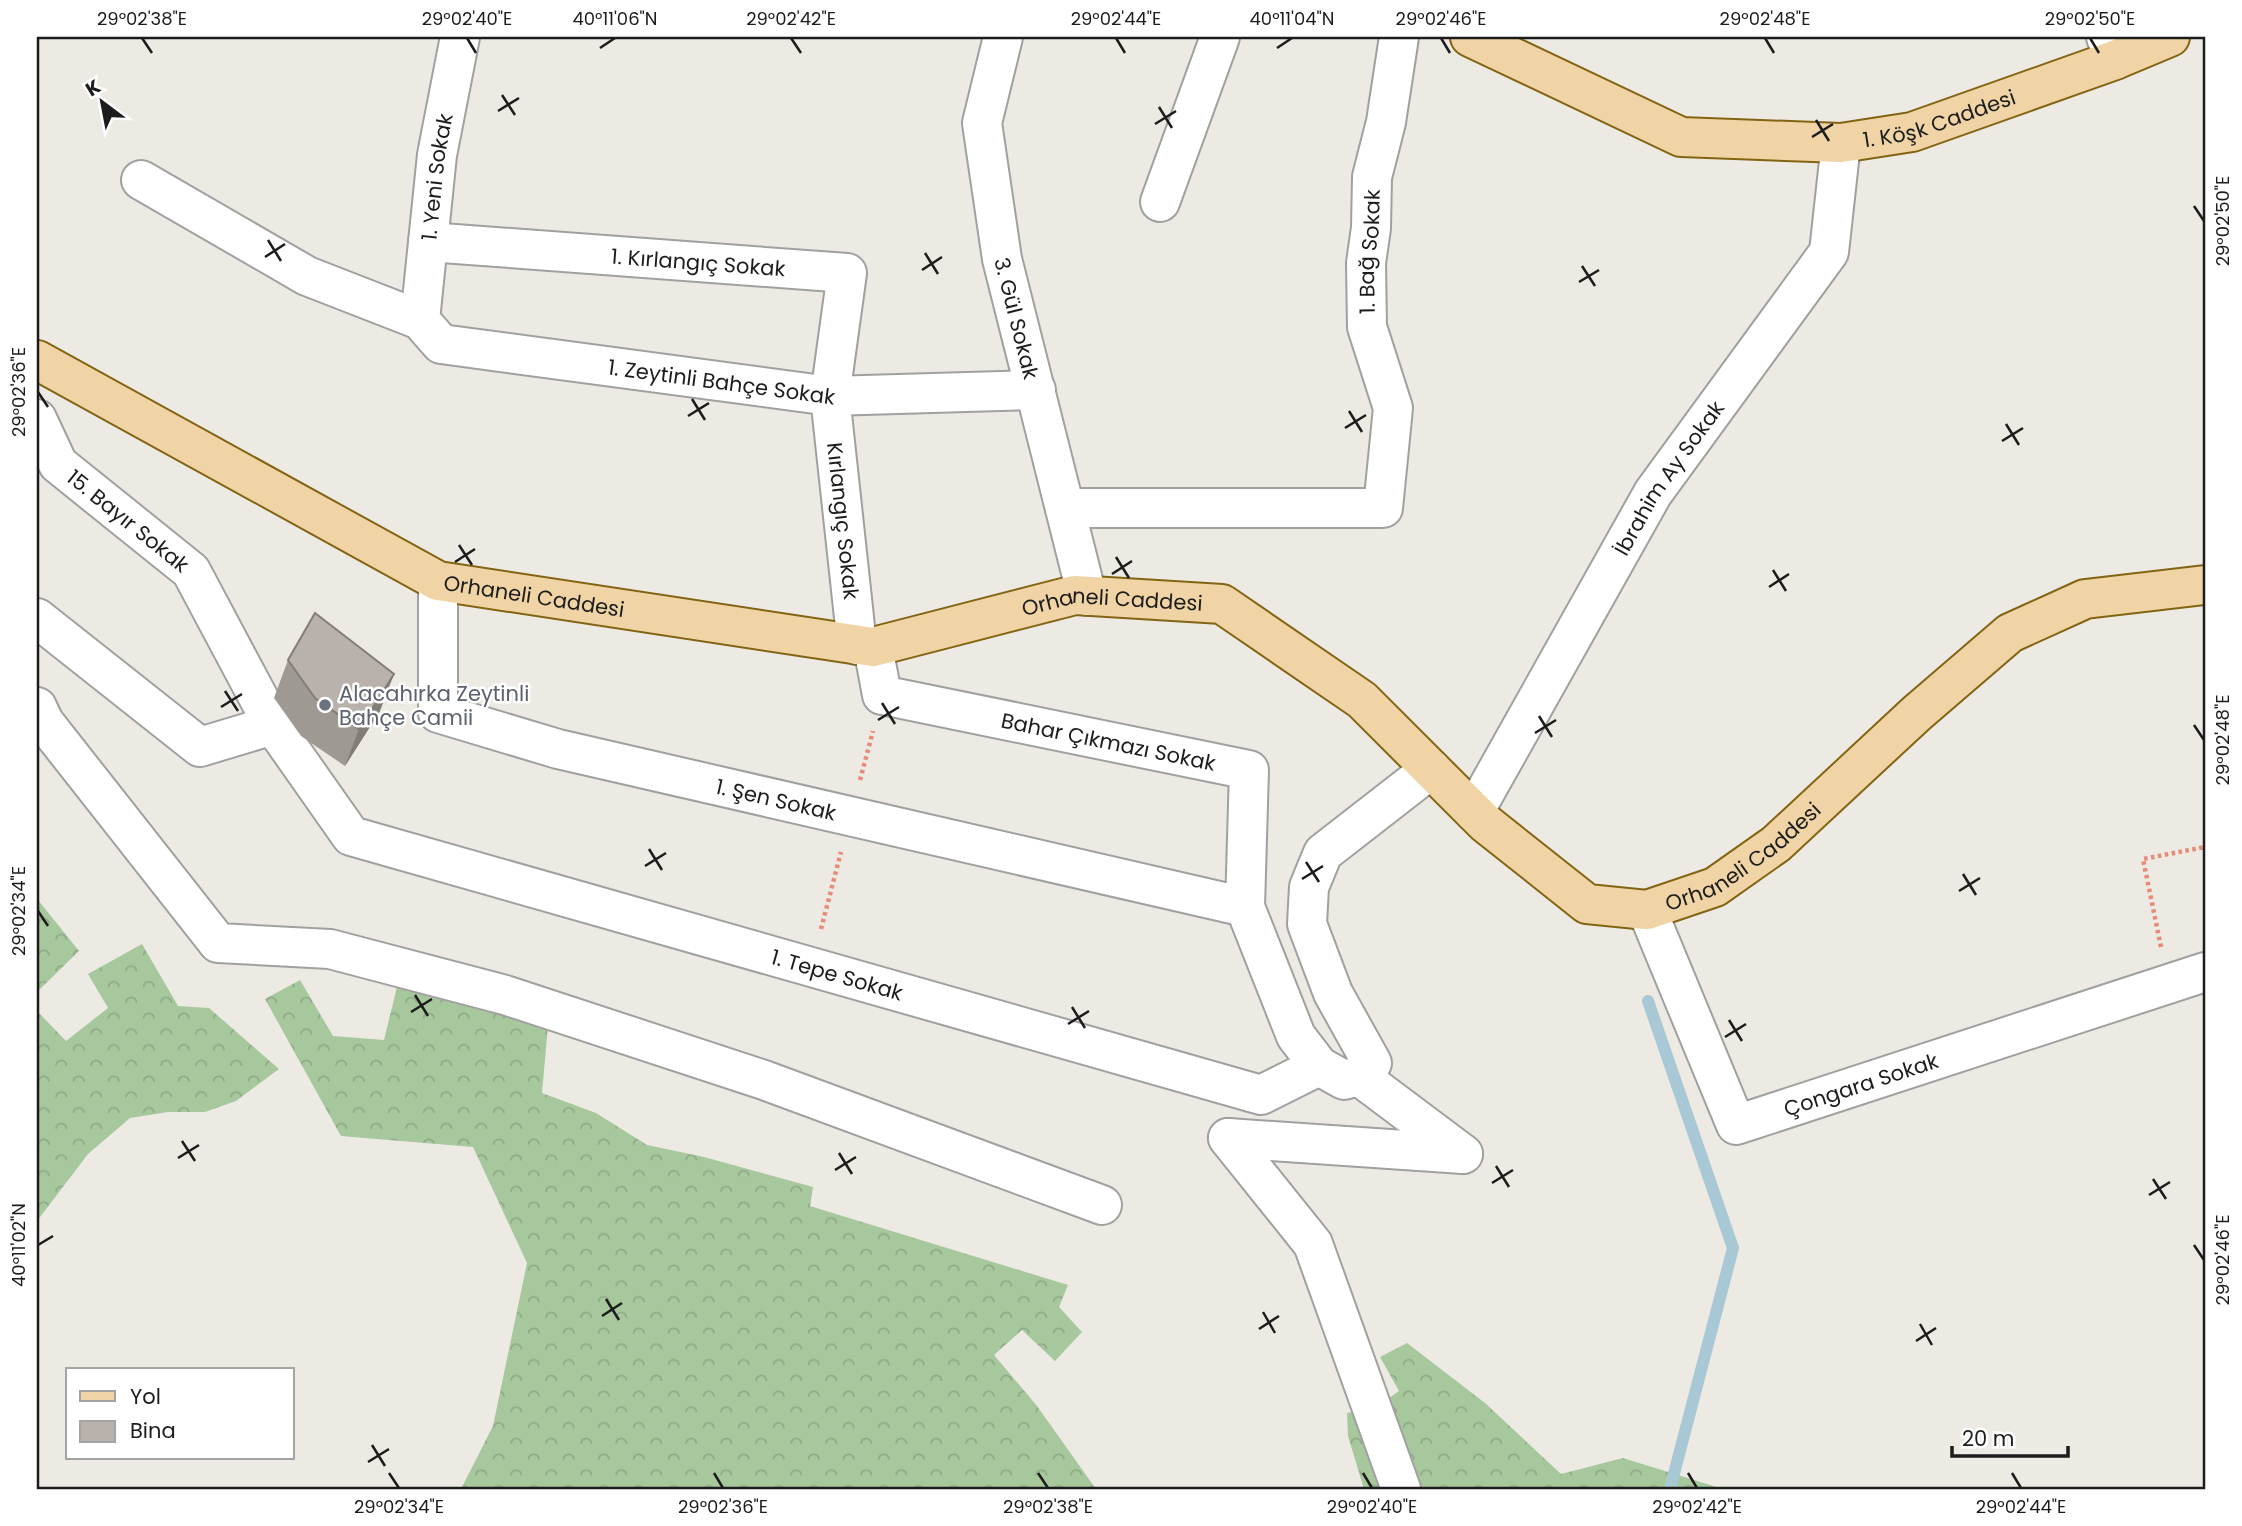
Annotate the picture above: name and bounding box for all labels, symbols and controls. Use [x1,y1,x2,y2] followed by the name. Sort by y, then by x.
[97,6,187,31] text: 29°02'38"E
[422,6,512,31] text: 29°02'40"E
[572,6,658,31] text: 40°11'06"N
[746,6,836,31] text: 29°02'42"E
[1071,6,1161,31] text: 29°02'44"E
[1250,6,1334,31] text: 40°11'04"N
[1396,6,1486,31] text: 29°02'46"E
[1720,6,1810,31] text: 29°02'48"E
[2045,6,2135,31] text: 29°02'50"E
[66,66,136,136] north arrow
[80,73,106,103] text: K
[1861,82,2019,154] street label: 1. Köşk Caddesi
[414,111,459,242] street label: 1. Yeni Sokak
[2210,176,2235,266] text: 29°02'50"E
[1351,189,1386,314] street label: 1. Bağ Sokak
[610,241,787,283] street label: 1. Kırlangıç Sokak
[988,254,1046,382] street label: 3. Gül Sokak
[6,347,31,437] text: 29°02'36"E
[606,352,837,411] street label: 1. Zeytinli Bahçe Sokak
[1607,394,1731,560] street label: İbrahim Ay Sokak
[821,441,866,601] street label: Kırlangıç Sokak
[61,463,196,579] street label: 15. Bayır Sokak
[442,568,626,624] street label: Orhaneli Caddesi
[1018,580,1203,623] street label: Orhaneli Caddesi
[339,679,529,732] place label: Alacahırka Zeytinli Bahçe Camii
[2210,695,2235,785] text: 29°02'48"E
[317,697,333,713] marker: Alacahırka Zeytinli Bahçe Camii
[999,705,1218,777] street label: Bahar Çıkmazı Sokak
[713,771,839,827] street label: 1. Şen Sokak
[1661,795,1827,917] street label: Orhaneli Caddesi
[6,866,31,956] text: 29°02'34"E
[768,942,907,1007] street label: 1. Tepe Sokak
[1780,1045,1942,1123] street label: Çongara Sokak
[6,1203,31,1287] text: 40°11'02"N
[2210,1215,2235,1305] text: 29°02'46"E
[66,1368,294,1460] legend
[130,1382,161,1411] text: Yol
[1952,1414,2067,1458] scale bar
[130,1416,176,1445] text: Bina
[1962,1424,2015,1453] text: 20 m
[354,1494,444,1519] text: 29°02'34"E
[678,1494,768,1519] text: 29°02'36"E
[1003,1494,1093,1519] text: 29°02'38"E
[1327,1494,1417,1519] text: 29°02'40"E
[1652,1494,1742,1519] text: 29°02'42"E
[1976,1494,2066,1519] text: 29°02'44"E

